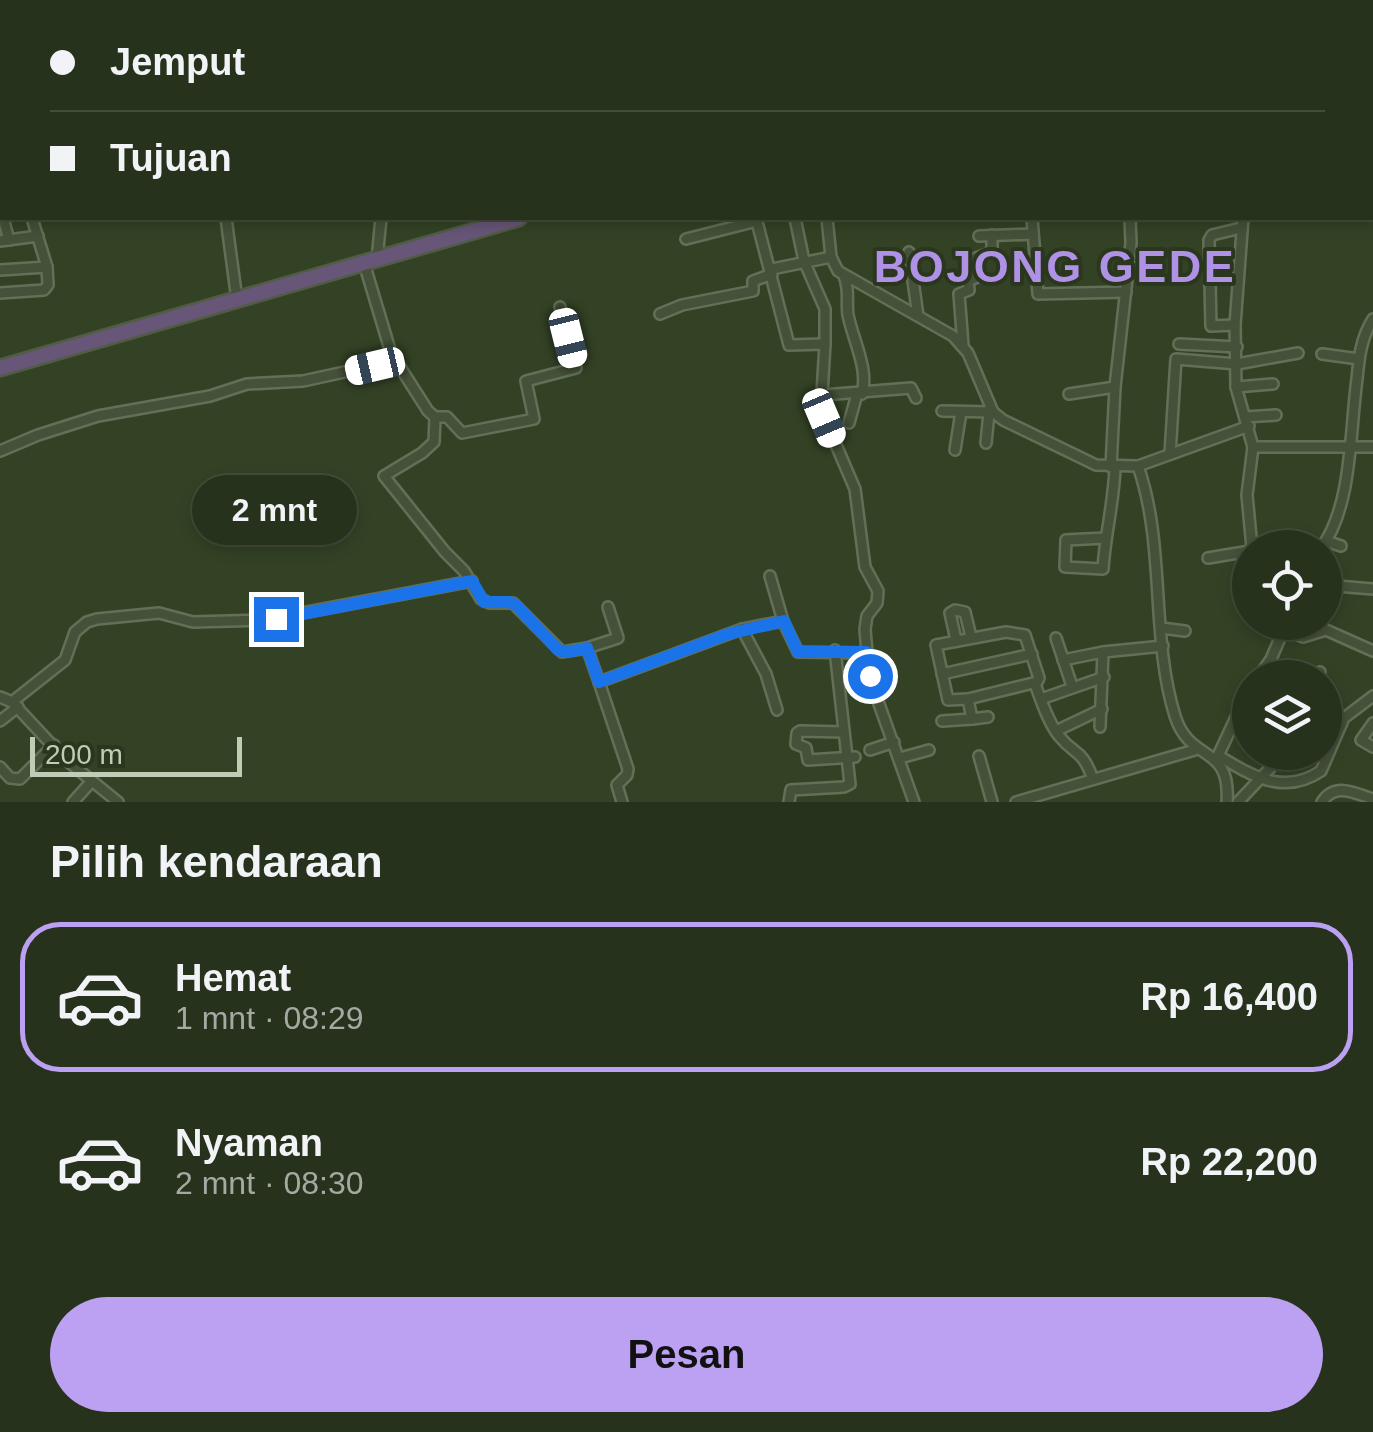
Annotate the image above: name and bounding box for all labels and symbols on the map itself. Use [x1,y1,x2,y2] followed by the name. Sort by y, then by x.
[874,241,1236,292] district label: BOJONG GEDE
[546,305,590,371] car
[342,345,408,387] car
[798,385,850,451] car
[194,474,358,544] callout: 2 mnt
[254,597,299,642] route end
[848,654,893,699] route start
[30,732,242,776] scale bar

